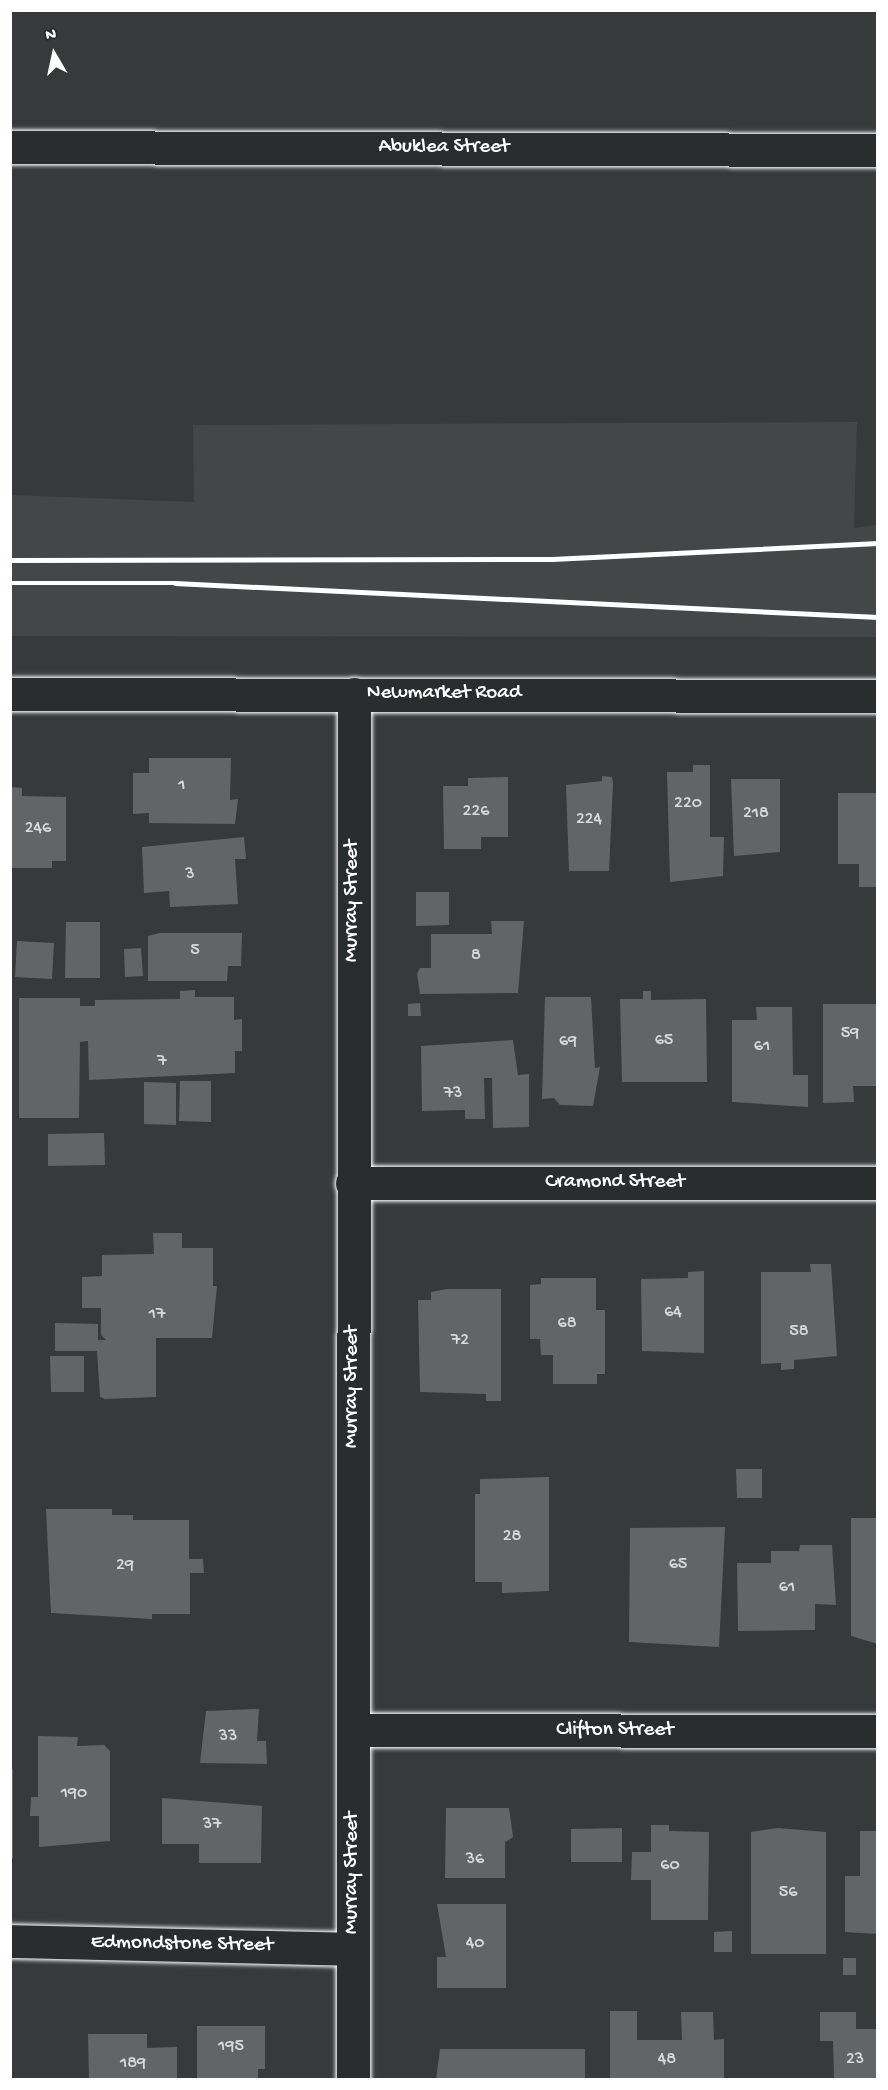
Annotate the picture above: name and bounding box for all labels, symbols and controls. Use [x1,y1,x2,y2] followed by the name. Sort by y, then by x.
[24,24,84,84] north arrow
[44,26,58,46] text: N
[379,135,509,161] street label: Abuklea Street
[367,681,521,707] street label: Newmarket Road
[178,775,186,797] house number: 1
[674,793,702,815] house number: 220
[463,801,489,823] house number: 226
[743,803,769,825] house number: 218
[576,809,602,831] house number: 224
[25,818,51,840] house number: 246
[340,840,366,962] street label: Murray Street
[185,864,195,886] house number: 3
[190,940,200,962] house number: 5
[471,945,481,967] house number: 8
[841,1023,859,1045] house number: 59
[655,1030,673,1052] house number: 65
[559,1031,577,1053] house number: 69
[754,1036,770,1058] house number: 61
[157,1051,167,1073] house number: 7
[444,1083,462,1105] house number: 73
[545,1170,685,1196] street label: Cramond Street
[664,1302,682,1324] house number: 64
[149,1304,165,1326] house number: 17
[558,1313,576,1335] house number: 68
[789,1321,809,1343] house number: 58
[340,1326,366,1448] street label: Murray Street
[451,1330,469,1352] house number: 72
[503,1526,521,1548] house number: 28
[669,1554,687,1576] house number: 65
[116,1555,134,1577] house number: 29
[779,1577,795,1599] house number: 61
[556,1718,674,1744] street label: Clifton Street
[219,1726,237,1748] house number: 33
[61,1783,87,1805] house number: 190
[340,1812,366,1934] street label: Murray Street
[203,1814,221,1836] house number: 37
[466,1849,484,1871] house number: 36
[660,1855,680,1877] house number: 60
[779,1882,797,1904] house number: 56
[91,1931,273,1959] street label: Edmondstone Street
[466,1933,484,1955] house number: 40
[218,2036,244,2058] house number: 195
[658,2049,676,2071] house number: 48
[846,2049,864,2071] house number: 23
[120,2053,146,2075] house number: 189

